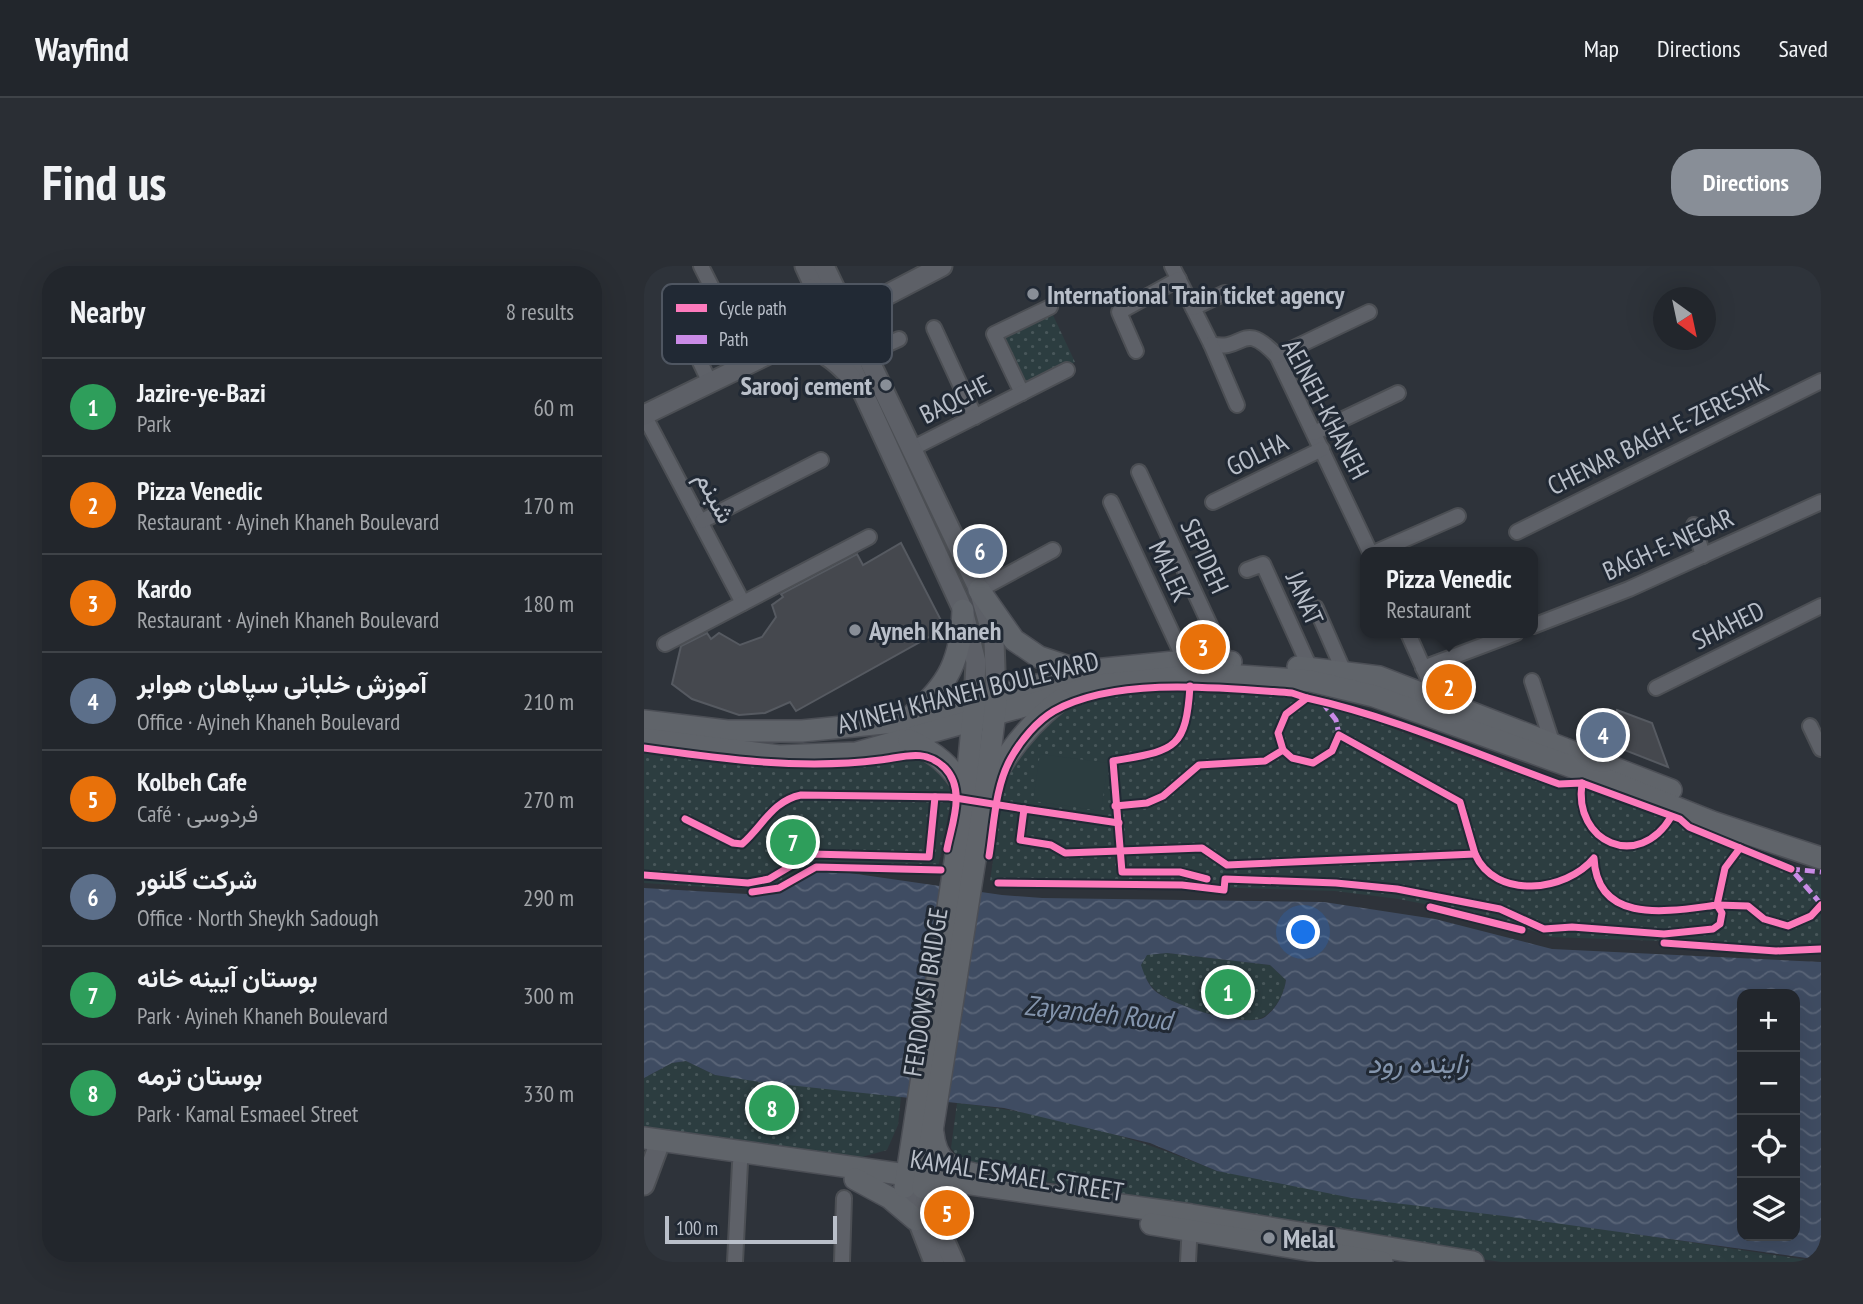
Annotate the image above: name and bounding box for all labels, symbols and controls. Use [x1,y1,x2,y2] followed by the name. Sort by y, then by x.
[35,27,129,70] text: Wayfind
[1584,33,1619,64] text: Map
[1657,33,1741,64] text: Directions
[1779,33,1828,64] text: Saved
[1671,149,1821,216] button: Directions
[42,150,166,214] text: Find us
[1047,278,1345,311] place label: International Train ticket agency
[662,284,892,364] legend
[1025,286,1041,302] marker: International Train ticket agency
[1653,287,1716,350] north arrow
[70,292,145,331] text: Nearby
[719,296,787,320] text: Cycle path
[506,297,574,326] text: 8 results
[719,327,748,351] text: Path
[1275,333,1377,485] street label: AEINEH-KHANEH
[1542,366,1774,502] street label: CHENAR BAGH-E-ZERESHK
[914,367,996,431] street label: BAQCHE
[740,369,872,402] place label: Sarooj cement
[137,376,266,409] text: Jazire-ye-Bazi
[878,377,894,393] marker: Sarooj cement
[88,393,99,422] text: 1
[533,393,574,422] text: 60 m
[137,409,171,438] text: Park
[1221,425,1294,483] street label: GOLHA
[688,465,743,529] street label: شبنم
[137,474,262,507] text: Pizza Venedic
[88,491,99,520] text: 2
[523,491,574,520] text: 170 m
[1597,501,1739,587] street label: BAGH-E-NEGAR
[137,507,439,536] text: Restaurant · Ayineh Khaneh Boulevard
[1173,513,1237,599] street label: SEPIDEH
[957,525,1003,577] pin: 6
[1142,535,1198,607] street label: MALEK
[1360,547,1538,638] popup
[1386,562,1512,595] text: Pizza Venedic
[1278,565,1331,630] street label: JANAT
[137,572,192,605] text: Kardo
[88,589,99,618] text: 3
[523,589,574,618] text: 180 m
[1687,593,1769,657] street label: SHAHED
[1386,595,1471,624] text: Restaurant
[137,605,439,634] text: Restaurant · Ayineh Khaneh Boulevard
[868,614,1001,647] place label: Ayneh Khaneh
[1180,621,1226,673] pin: 3
[847,622,863,638] marker: Ayneh Khaneh
[834,644,1102,740] street label: AYINEH KHANEH BOULEVARD
[1426,661,1472,713] pin: 2
[137,667,427,700] text: آموزش خلبانی سپاهان هوابر
[88,687,99,716] text: 4
[523,687,574,716] text: 210 m
[137,707,400,736] text: Office · Ayineh Khaneh Boulevard
[1580,709,1626,761] pin: 4
[137,765,247,798] text: Kolbeh Cafe
[88,785,99,814] text: 5
[523,785,574,814] text: 270 m
[137,799,258,828] text: Café · فردوسی
[770,816,816,868] pin: 7
[137,863,257,896] text: شرکت گلنور
[88,883,99,912] text: 6
[523,883,574,912] text: 290 m
[137,903,379,932] text: Office · North Sheykh Sadough
[895,905,955,1079] street label: FERDOWSI BRIDGE
[1286,915,1320,949] your location
[137,961,318,994] text: بوستان آیینه خانه
[1205,966,1251,1018] pin: 1
[88,981,99,1010] text: 7
[523,981,574,1010] text: 300 m
[1023,986,1177,1039] water label: Zayandeh Roud
[1737,989,1800,1241] map controls
[1737,989,1800,1052] button: +
[137,1001,388,1030] text: Park · Ayineh Khaneh Boulevard
[1367,1044,1470,1081] water label: زاینده رود
[1737,1052,1800,1115] button: −
[137,1059,262,1092] text: بوستان ترمه
[88,1079,99,1108] text: 8
[523,1079,574,1108] text: 330 m
[749,1082,795,1134] pin: 8
[137,1099,358,1128] text: Park · Kamal Esmaeel Street
[1737,1115,1800,1178] button: locate
[908,1142,1126,1208] street label: KAMAL ESMAEL STREET
[1737,1178,1800,1241] button: layers
[924,1187,970,1239] pin: 5
[665,1213,836,1245] scale bar
[676,1216,718,1240] text: 100 m
[1283,1222,1335,1255] place label: Melal
[1261,1230,1277,1246] marker: Melal

